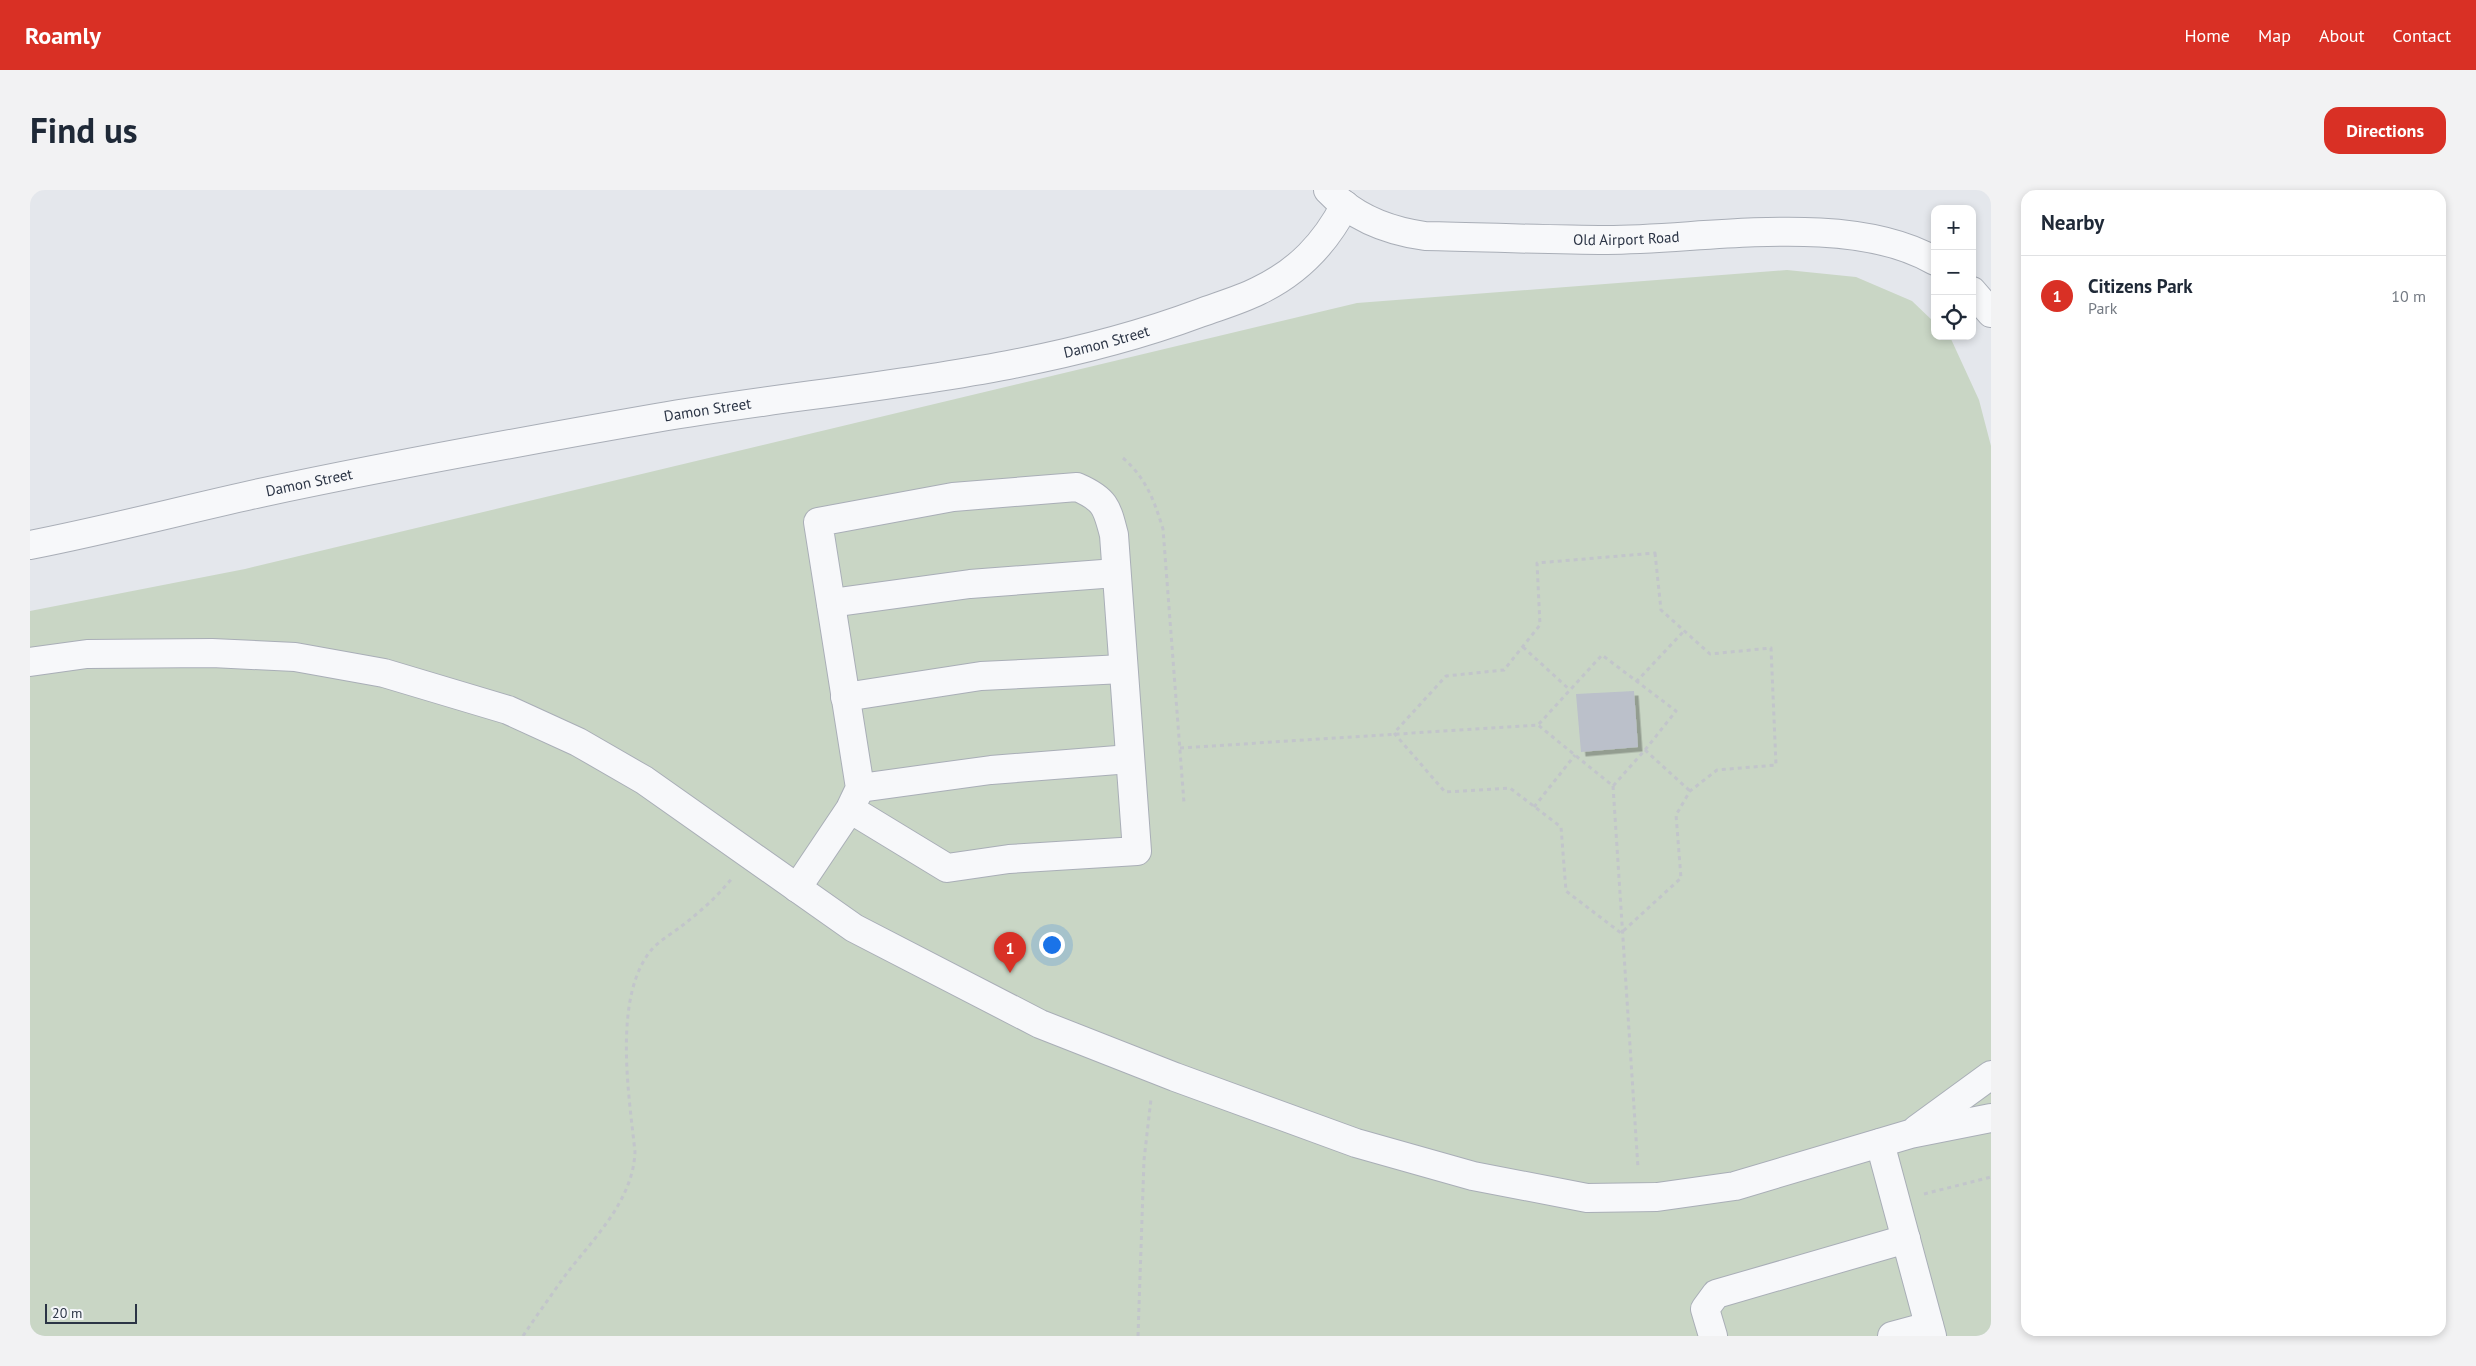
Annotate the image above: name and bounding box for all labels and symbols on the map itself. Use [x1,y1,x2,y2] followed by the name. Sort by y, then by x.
[1573,227,1680,249] street label: Old Airport Road
[1062,321,1152,362] street label: Damon Street
[662,394,752,426] street label: Damon Street
[264,464,354,501] street label: Damon Street
[994,932,1026,973] pin: 1
[1039,932,1065,958] your location
[45,1301,138,1324] scale bar

